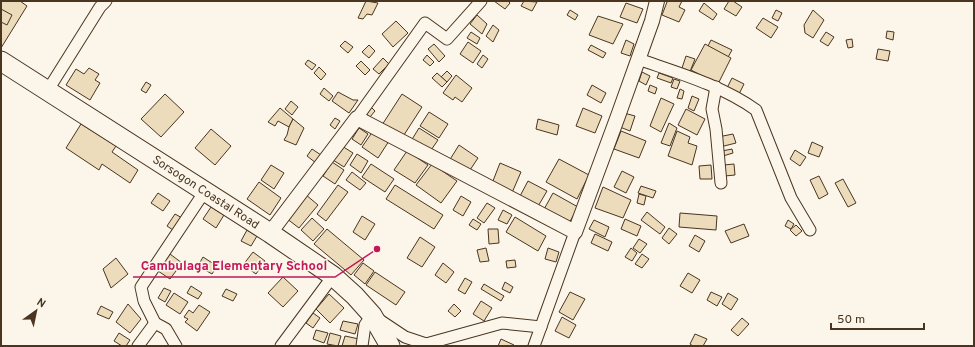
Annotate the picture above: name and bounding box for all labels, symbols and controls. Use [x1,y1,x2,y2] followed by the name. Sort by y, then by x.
[149,152,262,233] street label: Sorsogon Coastal Road
[133,252,335,277] callout: Cambulaga Elementary School
[141,259,327,275] text: Cambulaga Elementary School
[16,291,56,331] north arrow
[34,295,48,311] text: N
[831,305,924,331] scale bar
[837,312,865,328] text: 50 m

